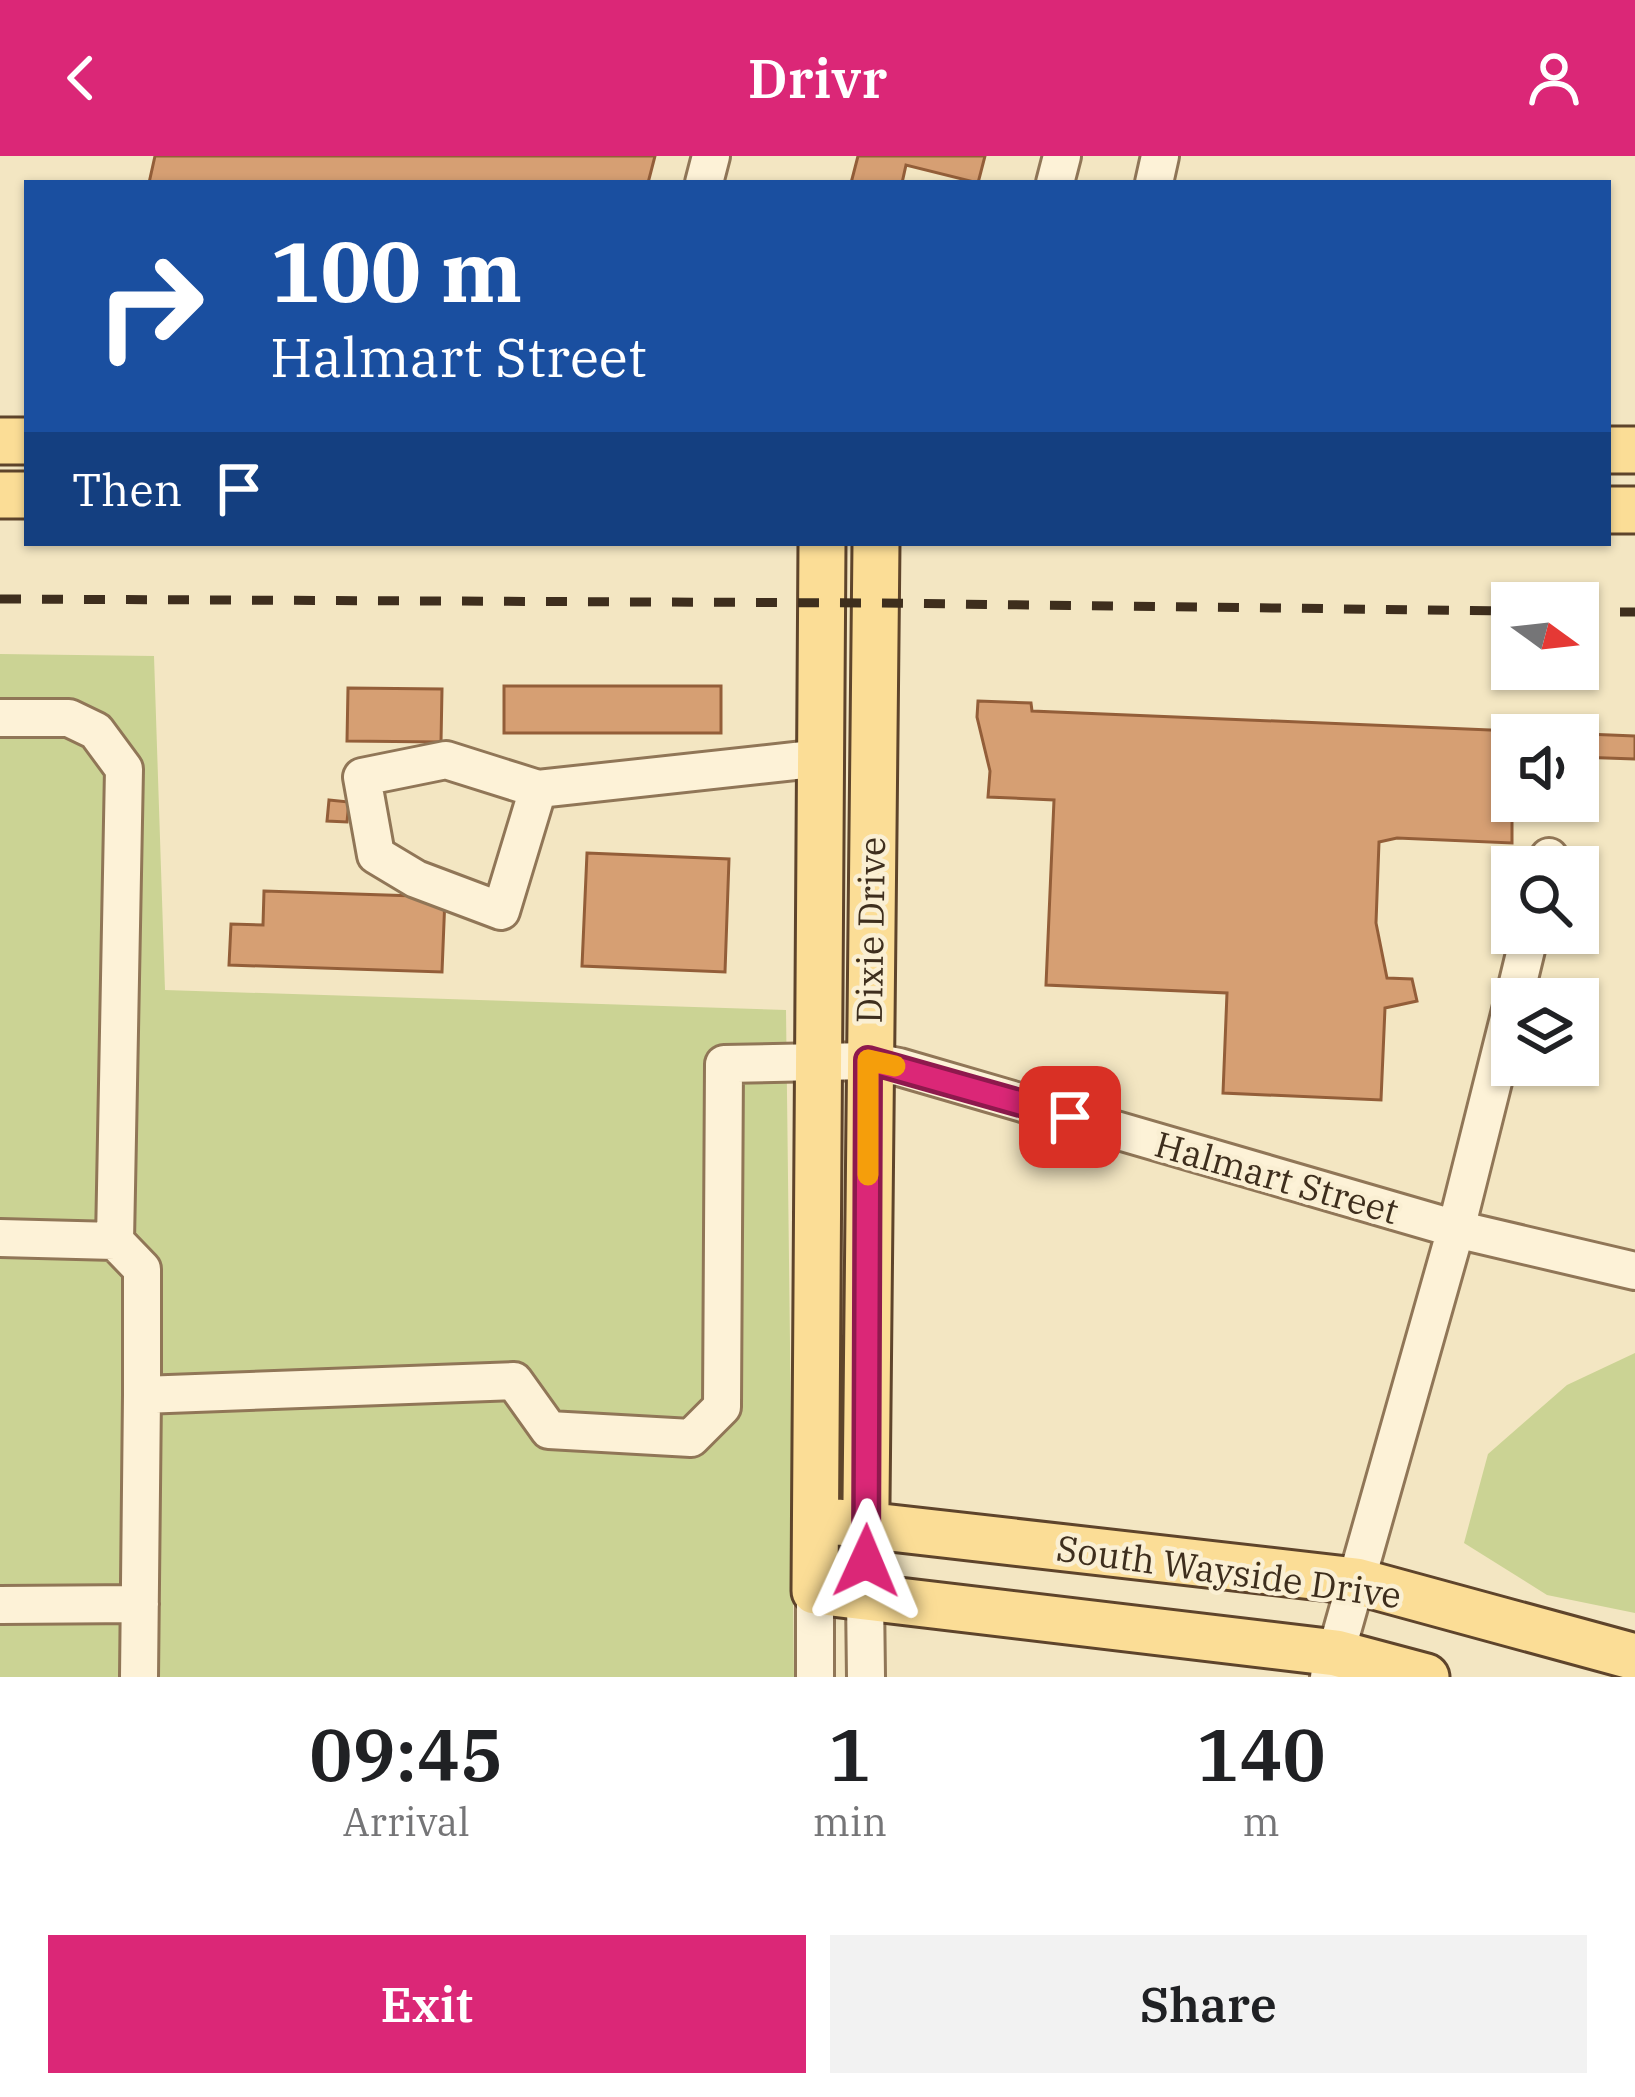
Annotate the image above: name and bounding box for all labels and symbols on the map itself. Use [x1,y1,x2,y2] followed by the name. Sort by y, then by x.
[1491,582,1599,690] north arrow
[845,836,895,1024] street label: Dixie Drive
[1019,1066,1121,1168] pin
[1150,1120,1404,1234] street label: Halmart Street
[803,1498,929,1624] position arrow
[1054,1524,1404,1618] street label: South Wayside Drive

